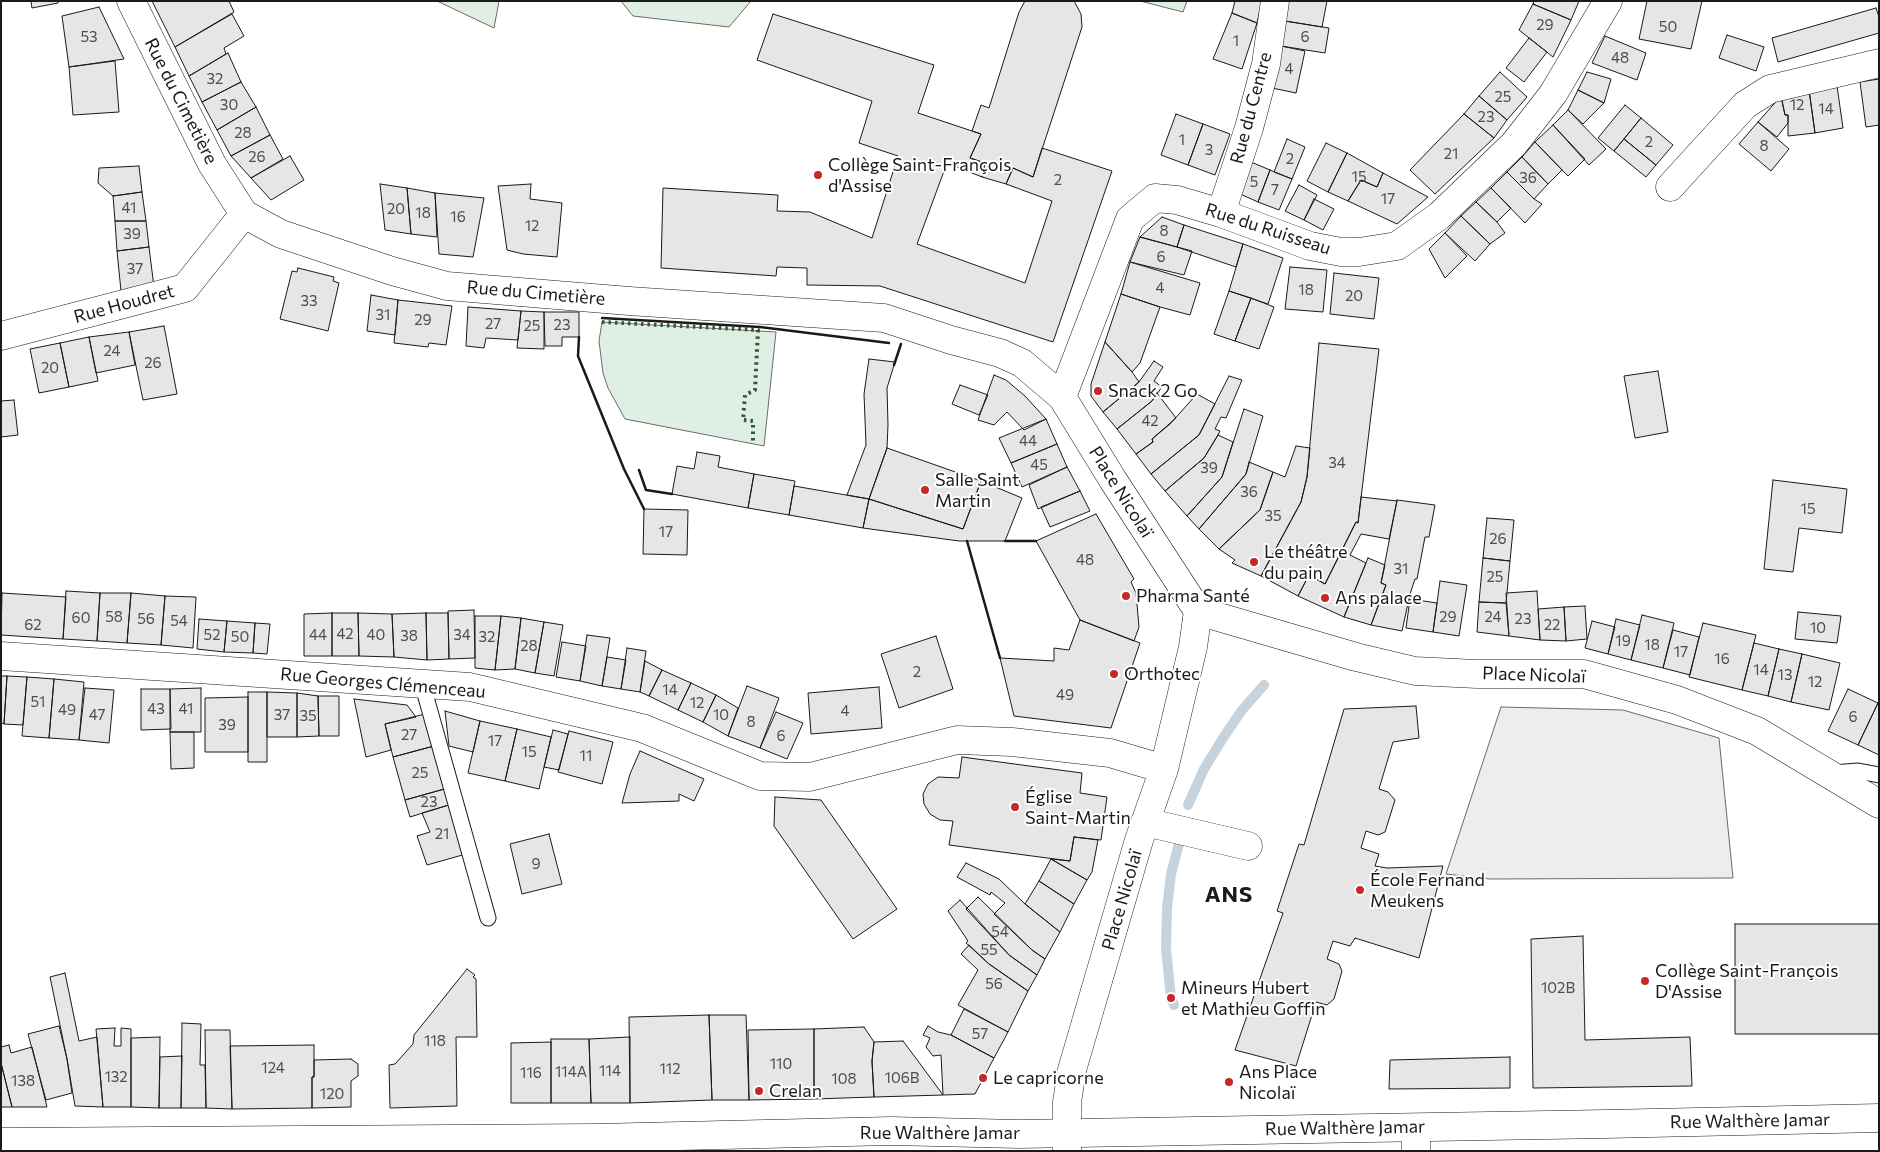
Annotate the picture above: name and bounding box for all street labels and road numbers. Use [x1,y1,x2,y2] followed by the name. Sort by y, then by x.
[140,34,222,168] street label: Rue du Cimetière
[1226,50,1276,166] street label: Rue du Centre
[1202,199,1334,259] street label: Rue du Ruisseau
[466,276,606,310] street label: Rue du Cimetière
[71,280,177,328] street label: Rue Houdret
[1084,442,1158,542] street label: Place Nicolaï
[1482,662,1586,688] street label: Place Nicolaï
[279,663,487,703] street label: Rue Georges Clémenceau
[1097,847,1147,953] street label: Place Nicolaï
[1670,1109,1830,1133] street label: Rue Walthère Jamar
[1265,1116,1425,1140] street label: Rue Walthère Jamar
[860,1122,1020,1144] street label: Rue Walthère Jamar

